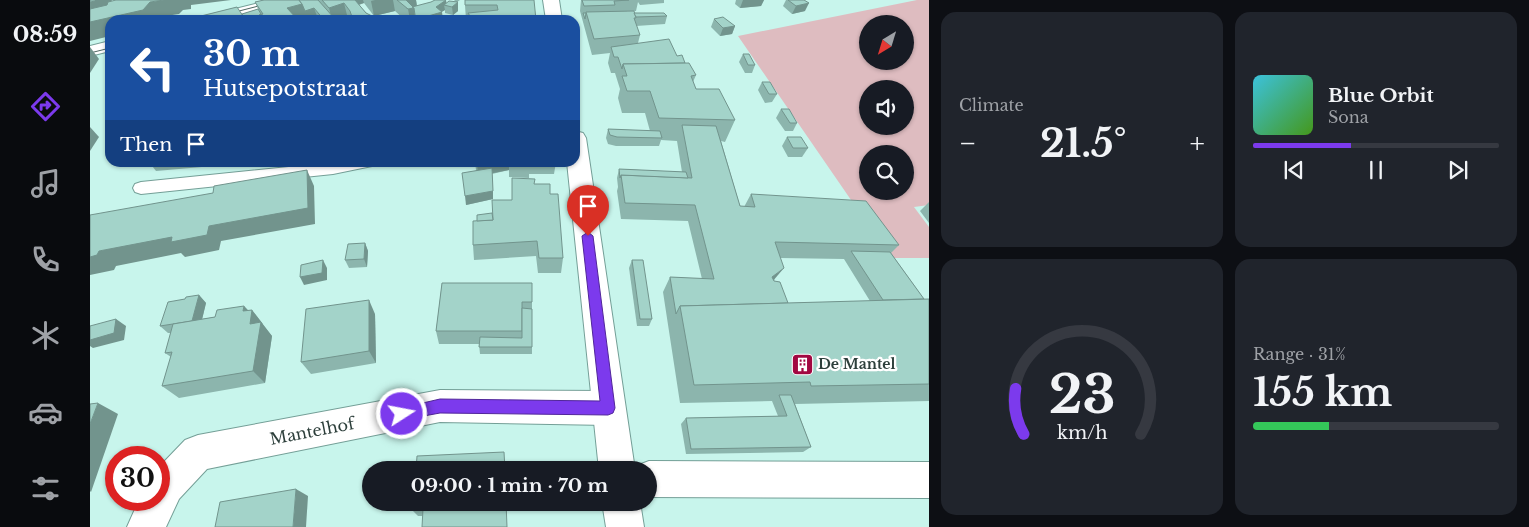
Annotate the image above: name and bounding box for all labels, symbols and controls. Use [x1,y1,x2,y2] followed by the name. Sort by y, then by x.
[859,15,914,70] north arrow
[859,15,914,200] map controls
[13,21,77,48] text: 08:59
[203,32,300,75] text: 30 m
[120,35,185,100] icon: left
[203,75,368,102] text: Hutsepotstraat
[859,80,914,135] button: sound
[1328,84,1434,107] text: Blue Orbit
[28,89,63,124] icon: directions
[959,95,1024,115] text: Climate
[1328,107,1369,127] text: Sona
[1040,120,1126,167] text: 21.5°
[959,126,977,161] text: −
[1190,126,1205,161] text: +
[182,130,210,158] icon: arrive
[120,133,172,156] text: Then
[859,145,914,200] button: search
[1280,156,1308,184] icon: previous
[1362,156,1390,184] icon: pause
[1444,156,1472,184] icon: next
[28,166,63,201] icon: music
[567,185,609,236] pin
[574,192,602,220] icon: arrive
[28,242,63,277] icon: phone
[28,318,63,353] icon: climate
[1253,344,1346,364] text: Range · 31%
[790,352,814,376] building icon: De Mantel
[818,355,896,373] place label: De Mantel
[1049,363,1115,427] text: 23
[1253,369,1392,416] text: 155 km
[375,387,427,439] position arrow
[28,395,63,430] icon: car
[268,413,358,449] street label: Mantelhof
[1057,422,1107,444] text: km/h
[105,446,170,511] speed limit sign: 30
[28,471,63,506] icon: filters
[411,474,608,497] text: 09:00 · 1 min · 70 m

